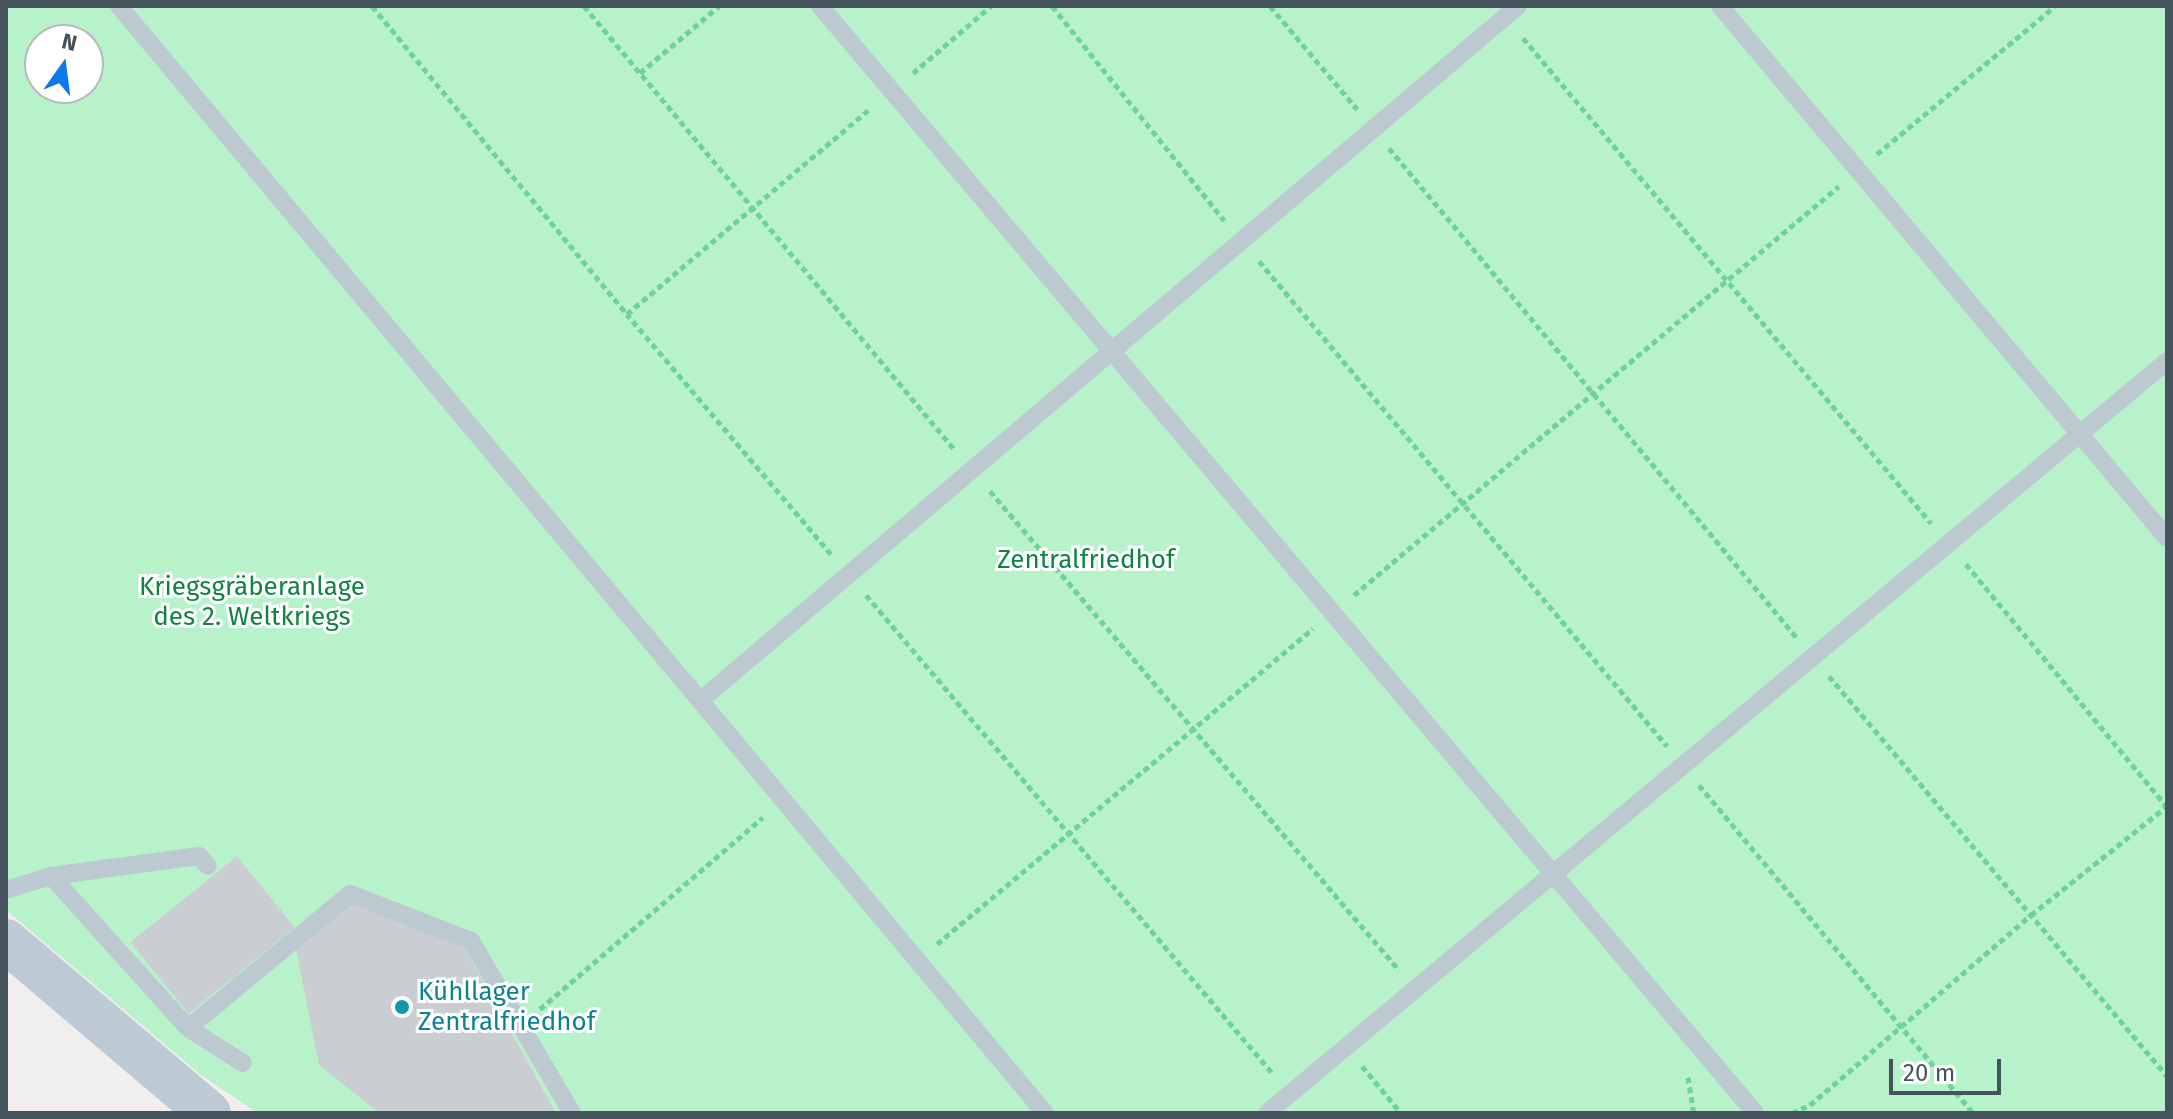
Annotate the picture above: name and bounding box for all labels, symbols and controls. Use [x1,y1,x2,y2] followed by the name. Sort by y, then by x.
[24,24,104,104] north arrow
[59,27,80,57] text: N
[997,544,1175,576] park label: Zentralfriedhof
[139,571,365,632] park label: Kriegsgräberanlage des 2. Weltkriegs
[418,976,595,1038] place label: Kühllager Zentralfriedhof
[393,998,411,1016] marker: Kühllager Zentralfriedhof
[1893,1043,2005,1093] scale bar
[1903,1059,1955,1087] text: 20 m

